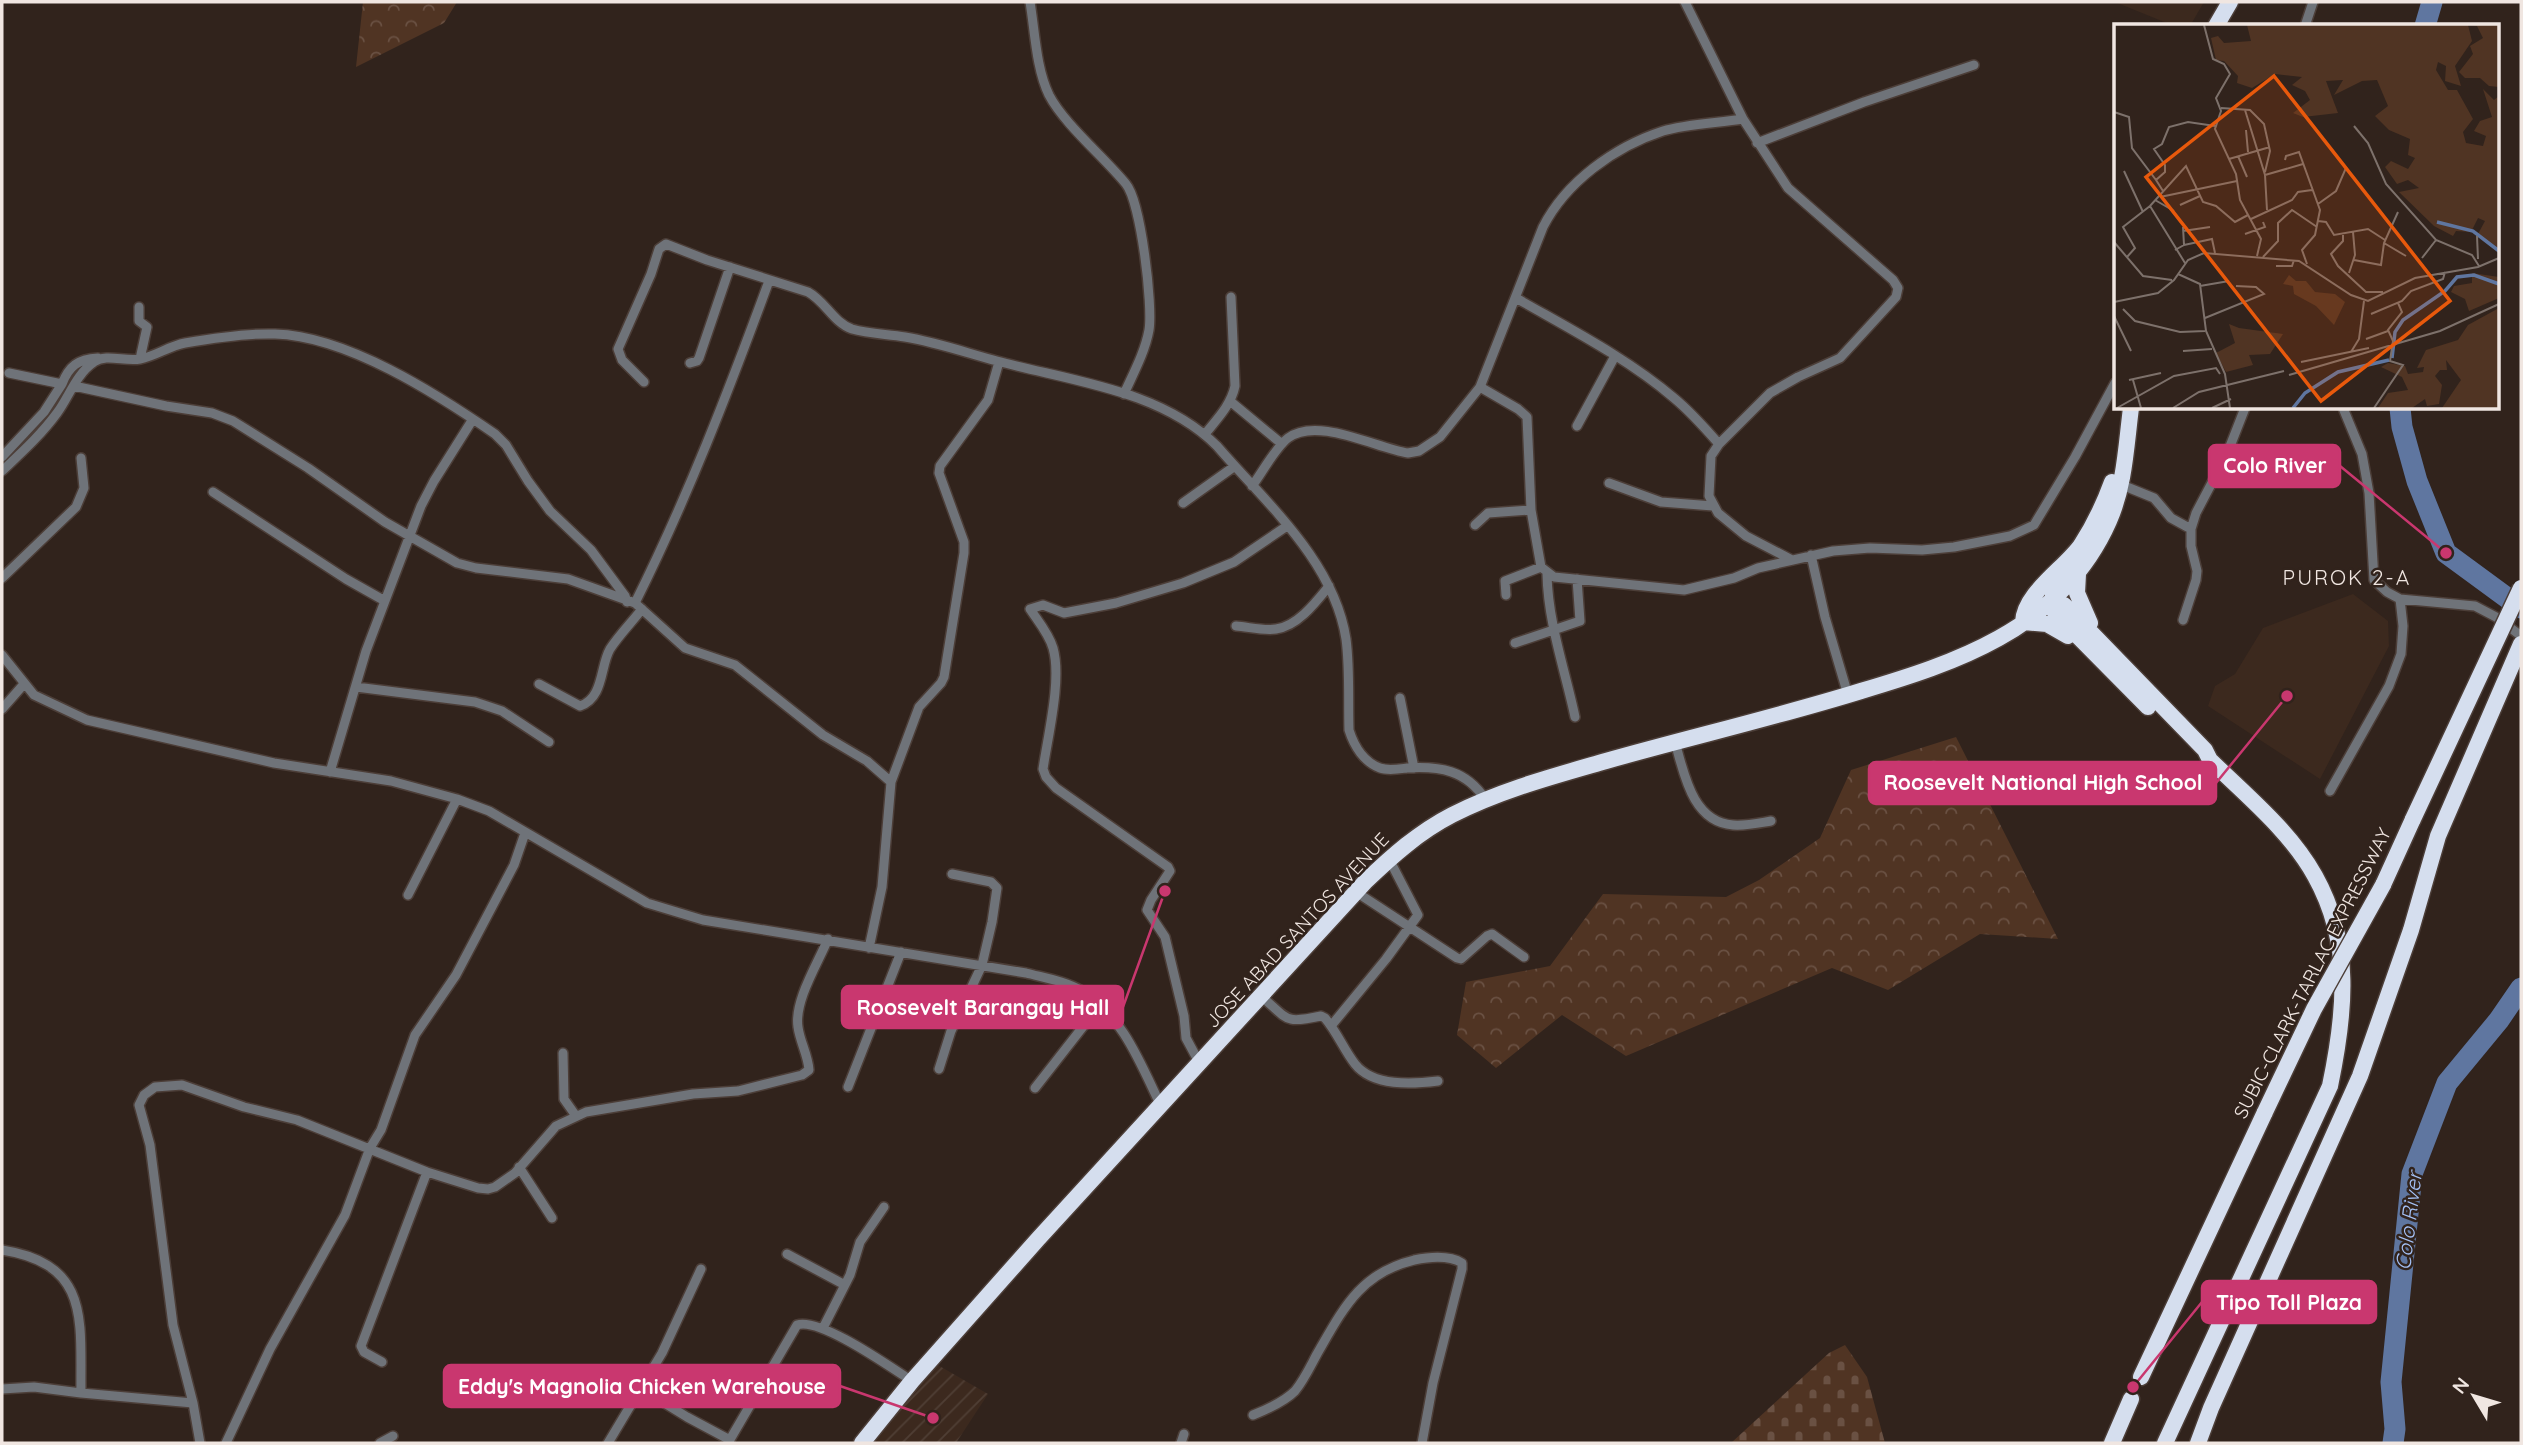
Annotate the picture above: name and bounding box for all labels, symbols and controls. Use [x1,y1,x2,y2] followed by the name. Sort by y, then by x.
[2114,24,2498,410] inset map
[2209,445,2340,487] callout: Colo River
[2223,452,2327,478] text: Colo River
[2283,564,2411,590] district label: PUROK 2-A
[1869,762,2216,804] callout: Roosevelt National High School
[1884,769,2202,795] text: Roosevelt National High School
[2228,823,2396,1122] street label: SUBIC-CLARK-TARLAC EXPRESSWAY
[1200,827,1394,1033] street label: JOSE ABAD SANTOS AVENUE
[842,986,1123,1028] callout: Roosevelt Barangay Hall
[857,994,1109,1020] text: Roosevelt Barangay Hall
[2389,1167,2427,1272] water label: Colo River
[2202,1281,2376,1323] callout: Tipo Toll Plaza
[2216,1289,2362,1315] text: Tipo Toll Plaza
[2439,1361,2509,1431] north arrow
[444,1365,840,1407] callout: Eddy's Magnolia Chicken Warehouse
[458,1373,826,1399] text: Eddy's Magnolia Chicken Warehouse
[2447,1373,2474,1398] text: N

